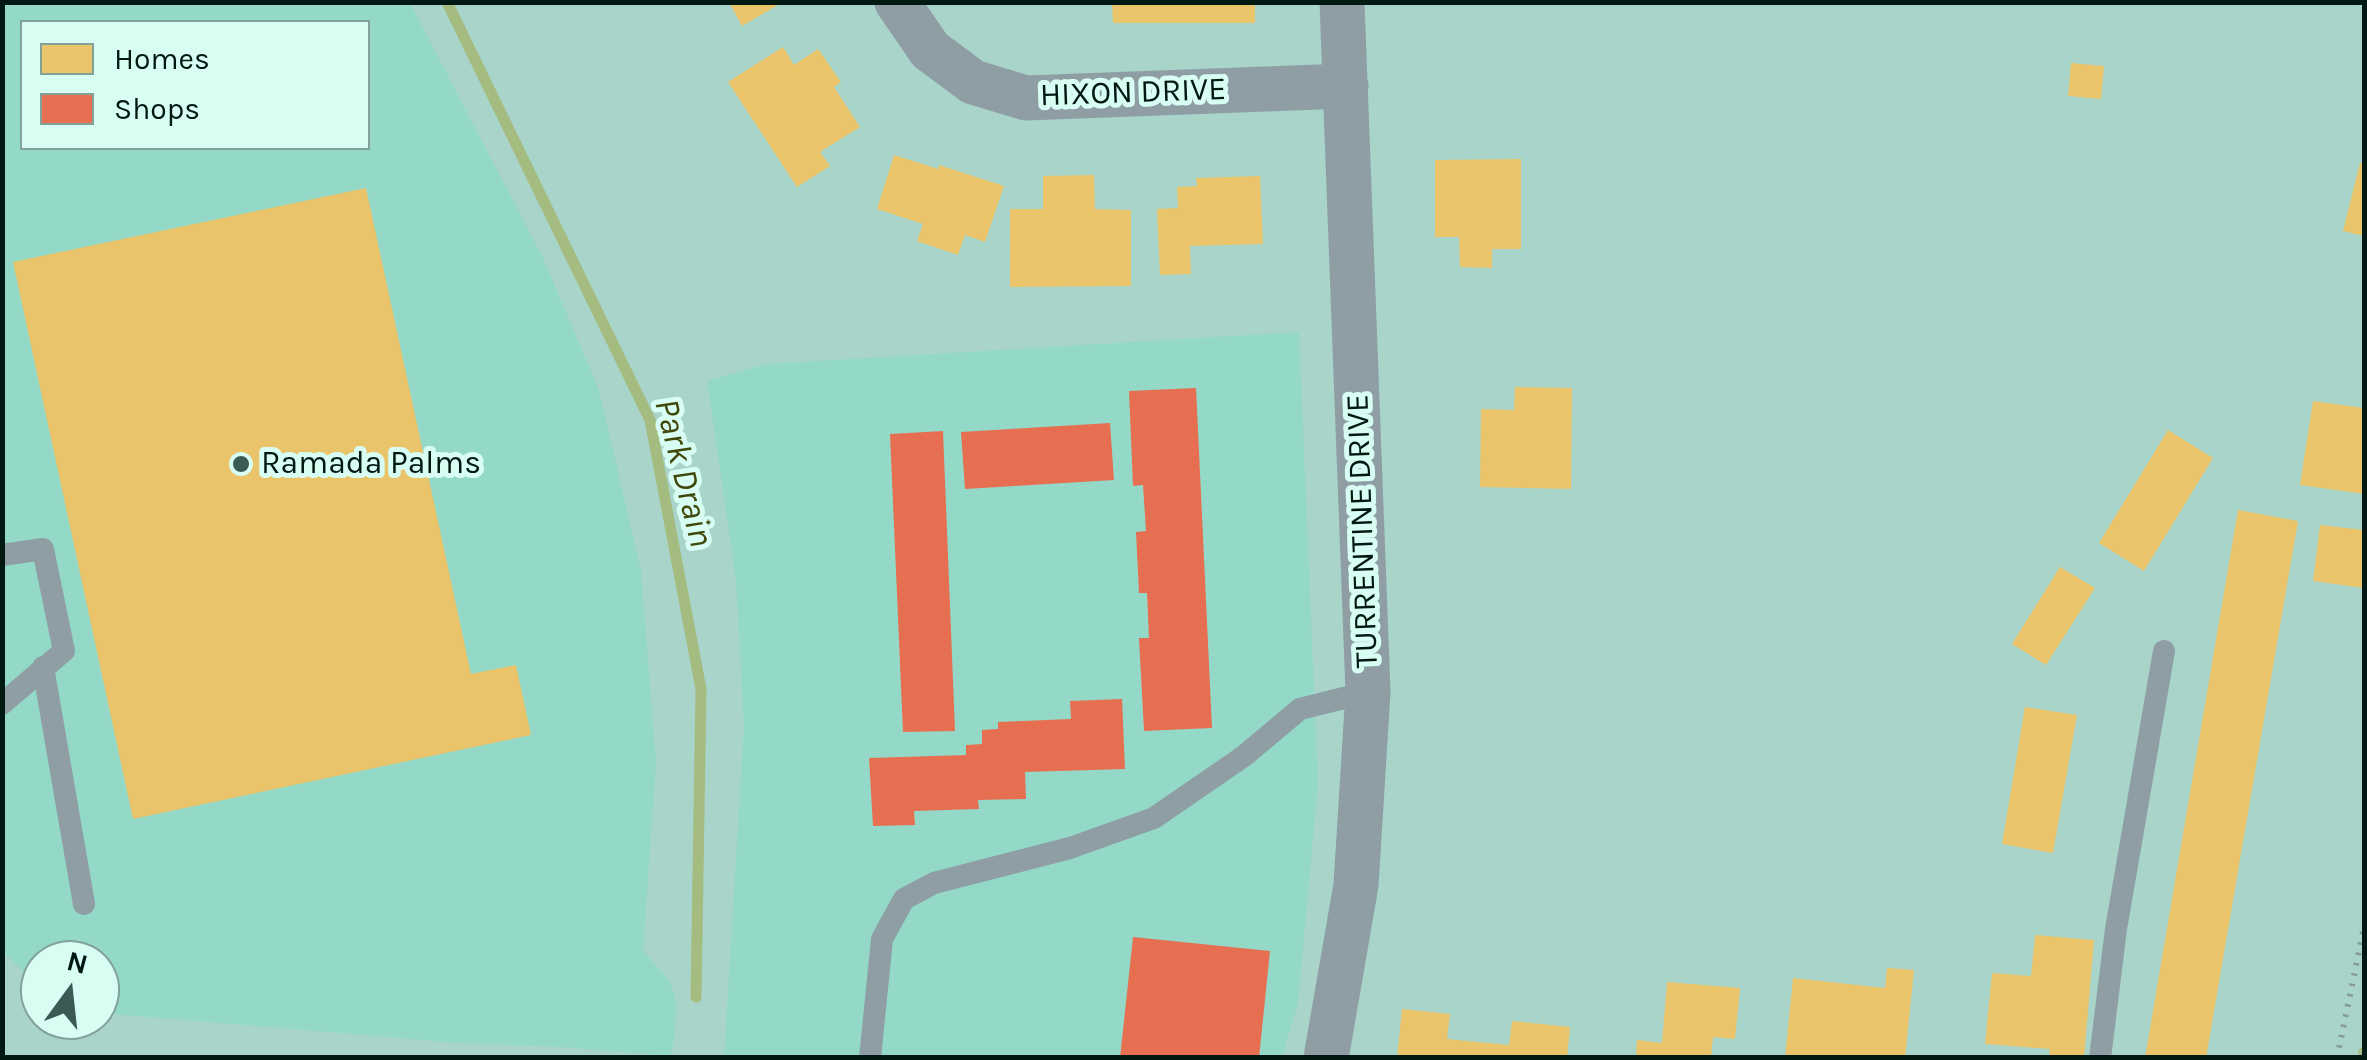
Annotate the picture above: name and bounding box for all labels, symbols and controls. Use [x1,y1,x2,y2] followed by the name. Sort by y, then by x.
[20,20,370,150] legend
[114,41,210,77] text: Homes
[1039,71,1227,115] street label: HIXON DRIVE
[114,91,200,127] text: Shops
[1339,393,1387,669] street label: TURRENTINE DRIVE
[644,395,722,551] water label: Park Drain
[261,445,481,483] place label: Ramada Palms
[230,453,252,475] marker: Ramada Palms
[20,940,120,1040] north arrow
[63,944,91,981] text: N

